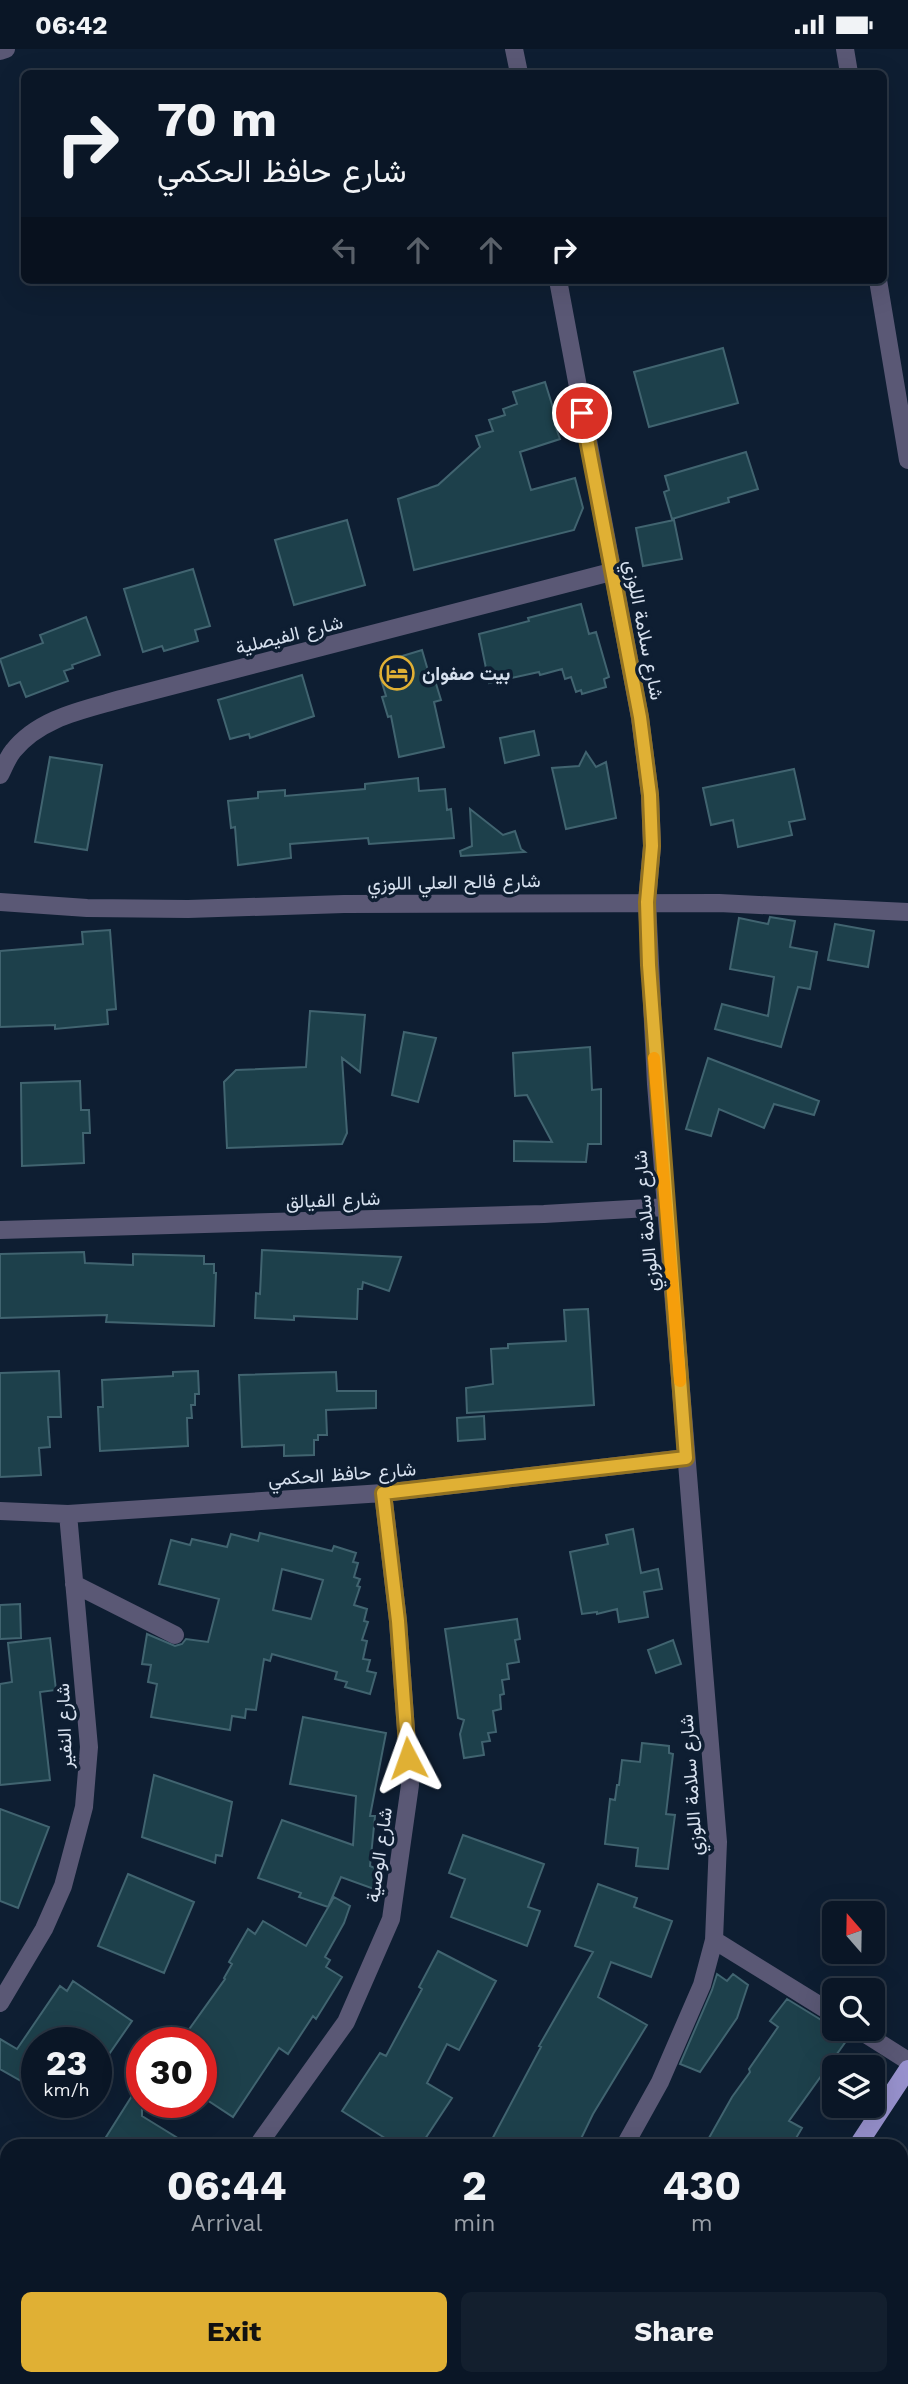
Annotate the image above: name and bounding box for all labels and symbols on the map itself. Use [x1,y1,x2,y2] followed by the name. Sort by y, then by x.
[552,383,612,443] pin
[615,558,669,703] street label: شارع سلامة اللوزي
[233,611,345,660] street label: شارع الفيصلية
[378,654,416,692] hotel icon: بيت صفوان
[422,662,510,686] place label: بيت صفوان
[367,869,541,899] street label: شارع فالح العلي اللوزي
[628,1149,668,1293] street label: شارع سلامة اللوزي
[285,1187,381,1214] street label: شارع الفيالق
[267,1457,417,1495] street label: شارع حافظ الحكمي
[51,1683,78,1770] street label: شارع النفير
[675,1713,711,1857] street label: شارع سلامة اللوزي
[371,1721,445,1795] position arrow
[361,1806,398,1904] street label: شارع الوصية
[822,1901,886,1963] north arrow
[126,2027,217,2118] speed limit sign: 30

